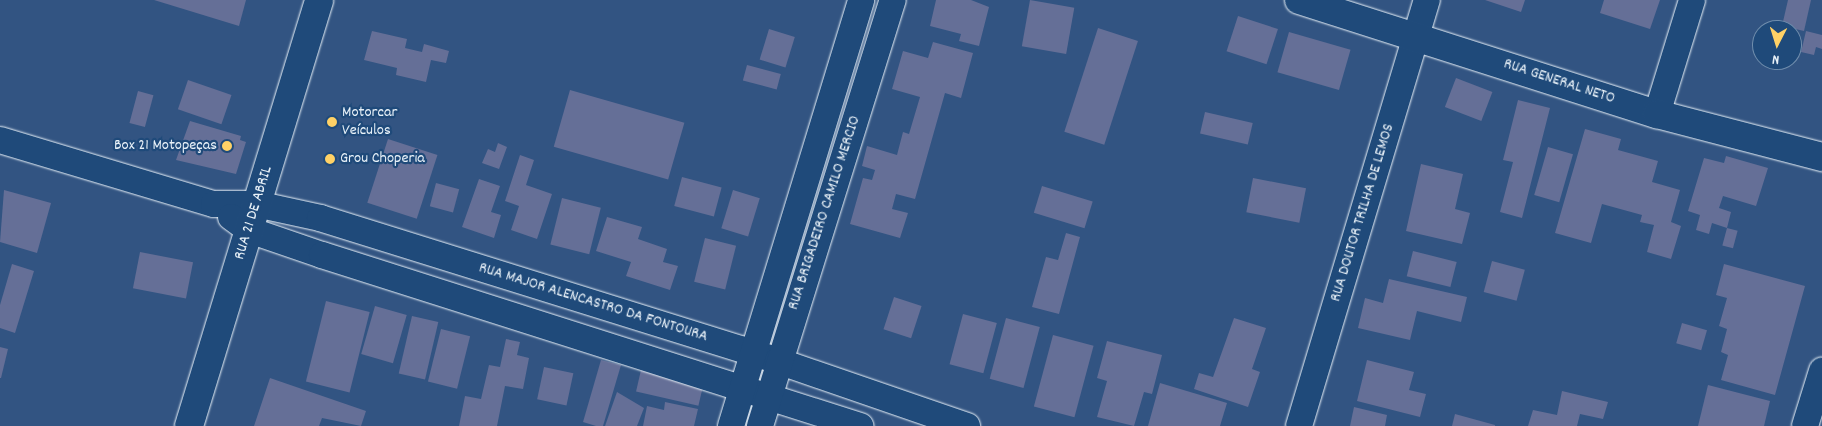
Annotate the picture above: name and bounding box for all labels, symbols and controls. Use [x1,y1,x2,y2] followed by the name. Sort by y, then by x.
[1752,20,1802,70] north arrow
[1771,49,1780,69] text: N
[1501,55,1617,109] street label: RUA GENERAL NETO
[342,103,397,141] place label: Motorcar Veículos
[785,113,865,313] street label: RUA BRIGADEIRO CAMILO MERCIO
[326,116,338,128] marker: Motorcar Veículos
[1327,122,1399,304] street label: RUA DOUTOR TRILHA DE LEMOS
[114,136,217,156] place label: Box 21 Motopeças
[221,140,233,152] marker: Box 21 Motopeças
[340,149,425,169] place label: Grou Choperia
[324,153,336,165] marker: Grou Choperia
[231,164,277,262] street label: RUA 21 DE ABRIL
[476,259,710,347] street label: RUA MAJOR ALENCASTRO DA FONTOURA

